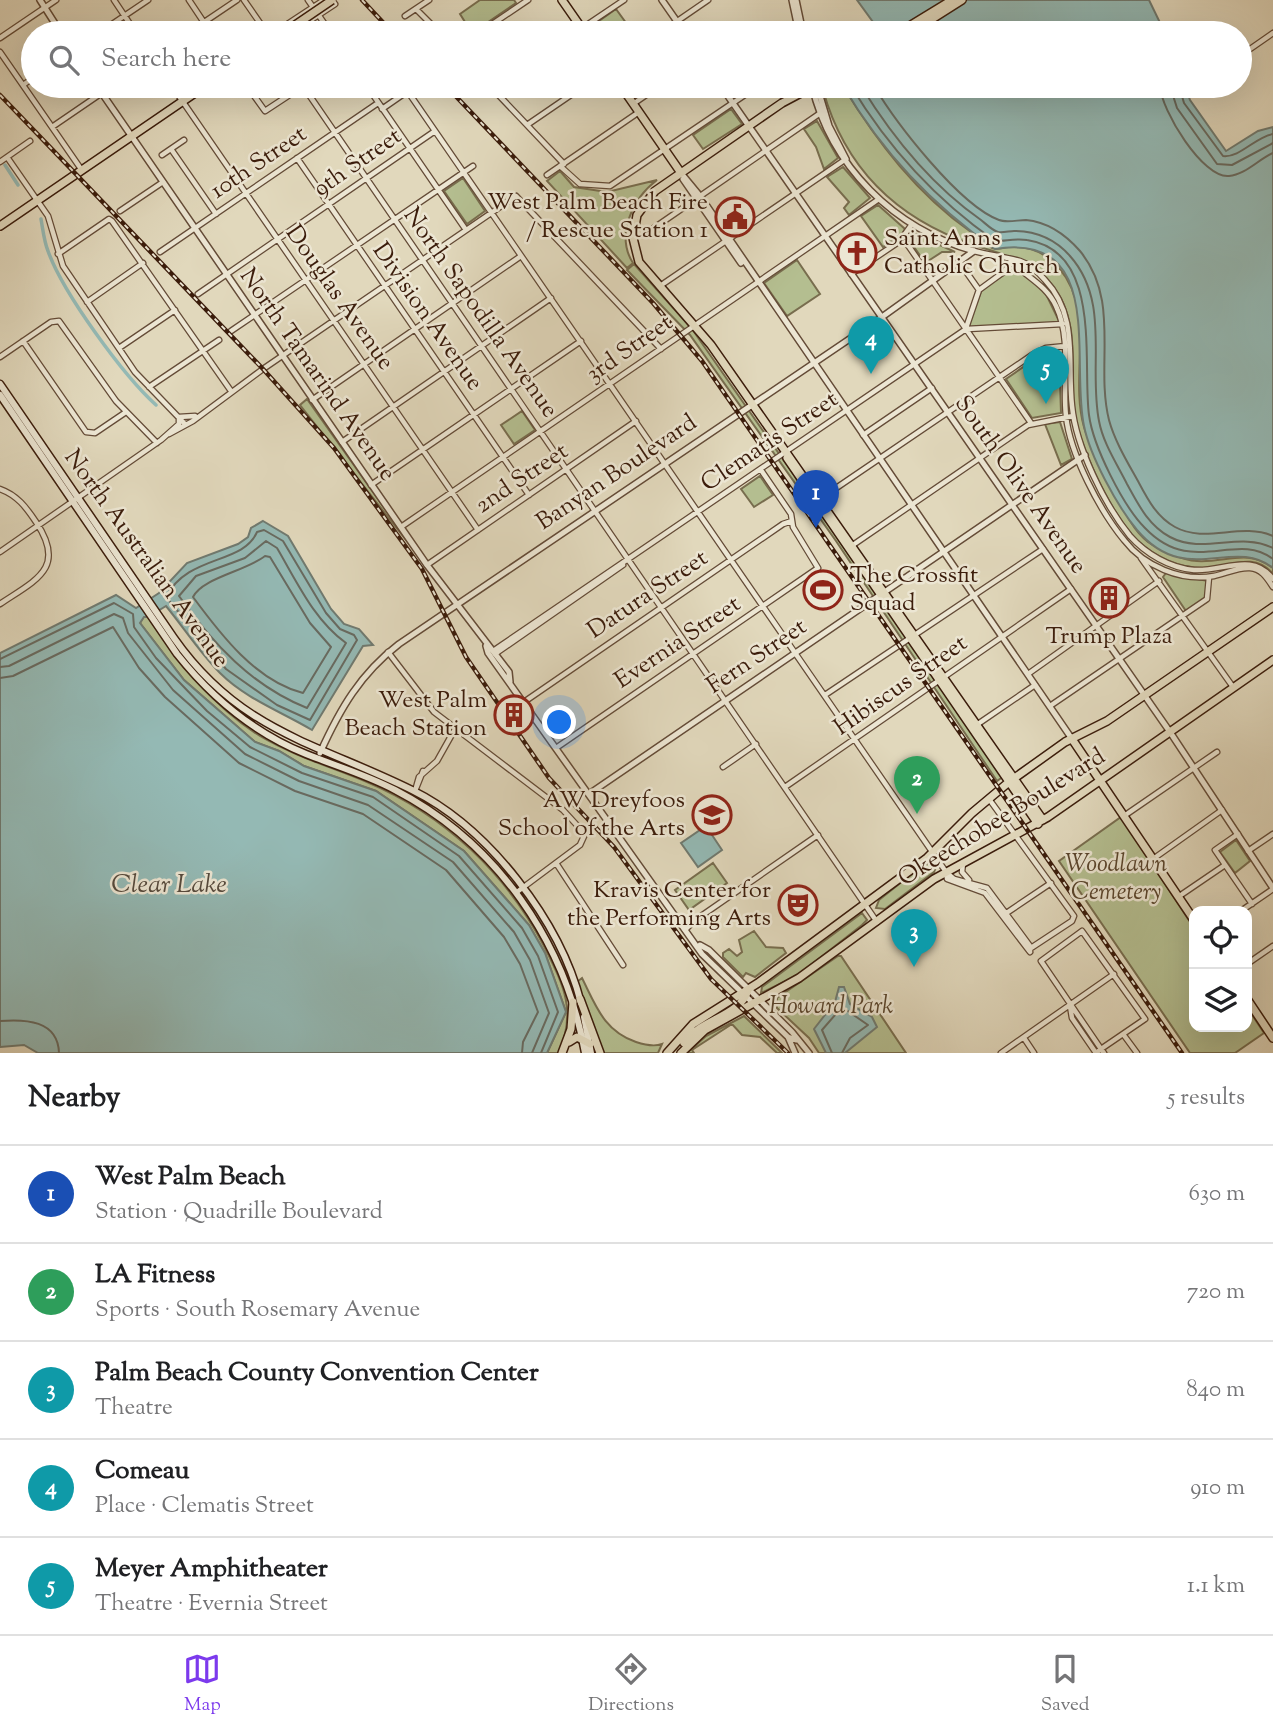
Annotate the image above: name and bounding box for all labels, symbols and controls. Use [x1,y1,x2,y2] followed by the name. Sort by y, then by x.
[21,21,1252,98] search box
[45,41,83,79] icon: search
[101,41,231,78] text: Search here
[204,118,314,208] street label: 10th Street
[307,120,409,206] street label: 9th Street
[487,186,708,248] place label: West Palm Beach Fire / Rescue Station 1
[714,196,756,238] public building icon: West Palm Beach Fire / Rescue Station 1
[394,201,566,425] street label: North Sapodilla Avenue
[276,219,402,377] street label: Douglas Avenue
[884,222,1059,284] place label: Saint Anns Catholic Church
[836,232,878,274] church icon: Saint Anns Catholic Church
[363,236,491,398] street label: Division Avenue
[230,261,404,489] street label: North Tamarind Avenue
[580,307,680,391] street label: 3rd Street
[848,316,894,374] pin: 4
[1023,346,1069,404] pin: 5
[694,383,846,501] street label: Clematis Street
[946,389,1094,581] street label: South Olive Avenue
[530,406,704,539] street label: Banyan Boulevard
[469,435,575,523] street label: 2nd Street
[55,443,237,675] street label: North Australian Avenue
[793,470,839,528] pin: 1
[581,542,715,648] street label: Datura Street
[850,559,978,621] place label: The Crossfit Squad
[802,569,844,611] sports icon: The Crossfit Squad
[1088,577,1130,619] building icon: Trump Plaza
[608,588,748,698] street label: Evernia Street
[700,611,814,703] street label: Fern Street
[1045,620,1173,654] place label: Trump Plaza
[827,627,975,745] street label: Hibiscus Street
[344,684,487,746] place label: West Palm Beach Station
[493,694,535,736] building icon: West Palm Beach Station
[542,705,576,739] your location
[892,740,1113,896] street label: Okeechobee Boulevard
[894,756,940,814] pin: 2
[498,784,685,846] place label: AW Dreyfoos School of the Arts
[691,794,733,836] school or university icon: AW Dreyfoos School of the Arts
[1065,848,1167,910] park label: Woodlawn Cemetery
[111,867,227,904] water label: Clear Lake
[567,874,771,936] place label: Kravis Center for the Performing Arts
[777,884,819,926] theatre icon: Kravis Center for the Performing Arts
[1189,906,1252,1032] map controls
[1189,906,1252,969] button: locate
[891,909,937,967] pin: 3
[1189,969,1252,1032] button: layers
[769,990,893,1024] park label: Howard Park
[28,1077,120,1120] text: Nearby
[1168,1082,1245,1115] text: 5 results
[95,1159,286,1196] text: West Palm Beach
[47,1178,55,1211] text: 1
[1188,1178,1245,1211] text: 630 m
[95,1196,383,1229] text: Station · Quadrille Boulevard
[95,1257,215,1294] text: LA Fitness
[46,1276,56,1309] text: 2
[1187,1276,1245,1309] text: 720 m
[95,1294,420,1327] text: Sports · South Rosemary Avenue
[95,1355,539,1392] text: Palm Beach County Convention Center
[46,1374,56,1407] text: 3
[1186,1374,1245,1407] text: 840 m
[95,1392,173,1425] text: Theatre
[95,1453,189,1490] text: Comeau
[45,1472,57,1505] text: 4
[1190,1472,1245,1505] text: 910 m
[95,1490,314,1523] text: Place · Clematis Street
[95,1551,328,1588] text: Meyer Amphitheater
[47,1570,55,1603] text: 5
[1187,1570,1245,1603] text: 1.1 km
[95,1588,328,1621] text: Theatre · Evernia Street
[183,1650,221,1719] tab: Map
[588,1650,674,1719] tab: Directions
[1041,1650,1090,1719] tab: Saved

